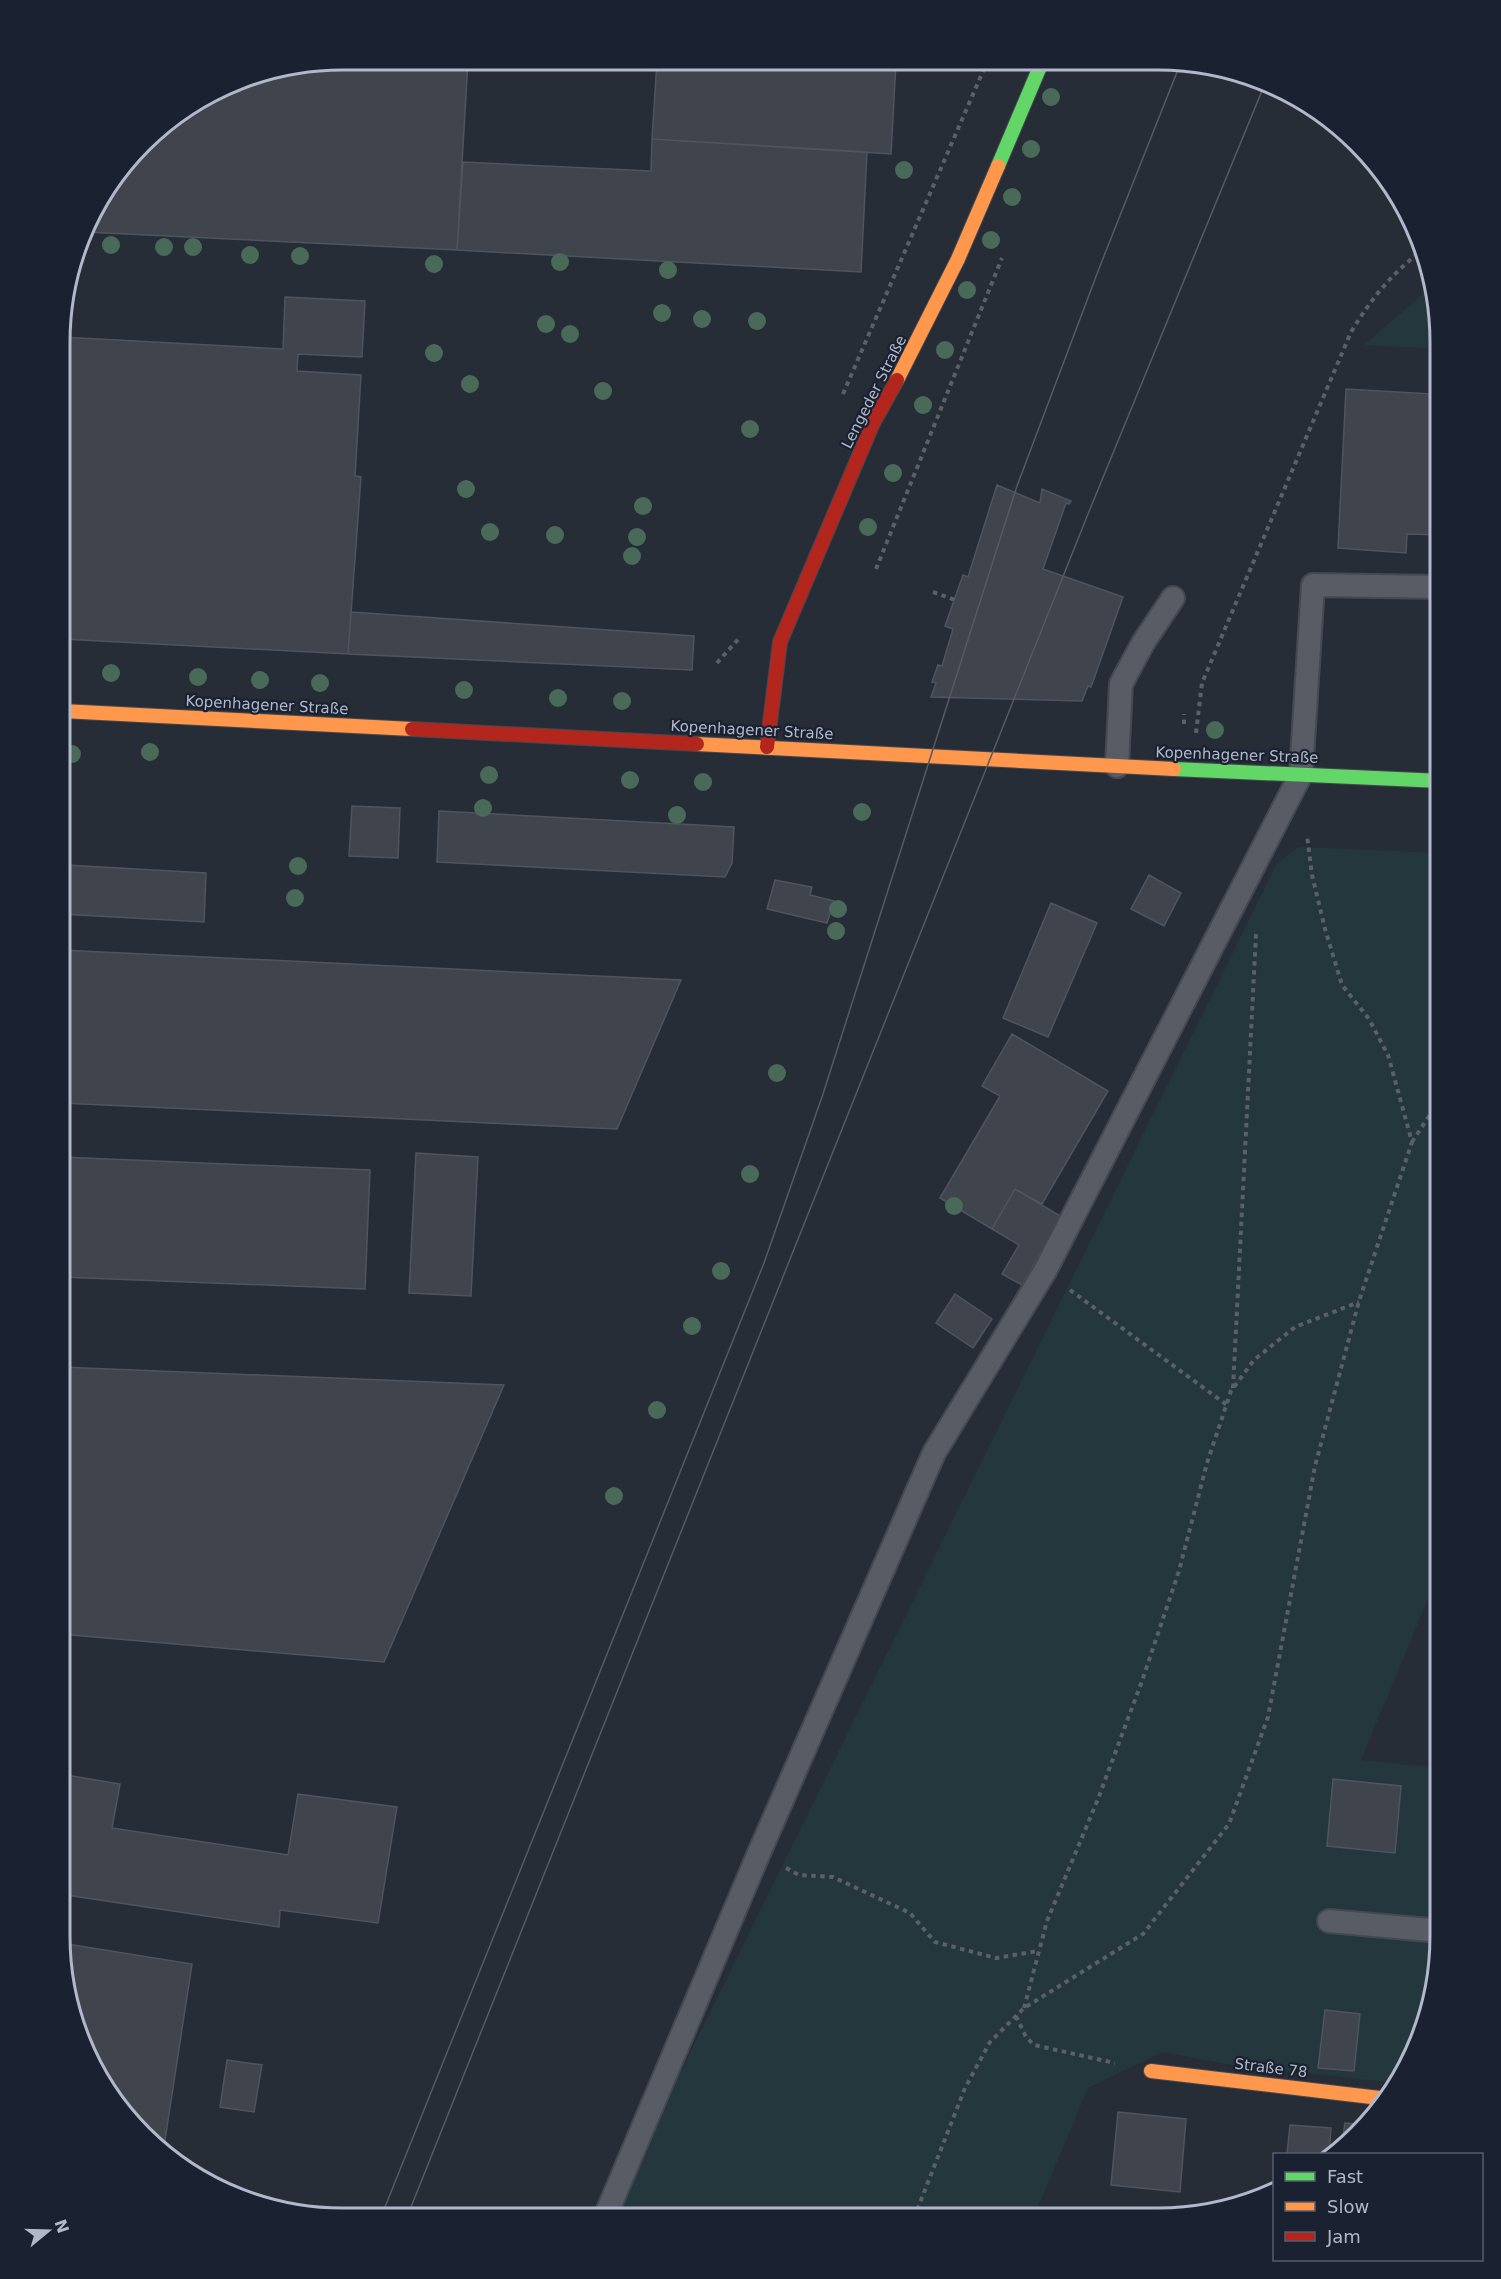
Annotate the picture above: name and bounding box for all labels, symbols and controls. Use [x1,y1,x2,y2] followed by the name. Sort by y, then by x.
[838,332,910,452] street label: Lengeder Straße
[185,692,349,718] street label: Kopenhagener Straße
[670,717,834,743] street label: Kopenhagener Straße
[1155,743,1319,767] street label: Kopenhagener Straße
[1234,2055,1308,2081] street label: Straße 78
[1273,2153,1483,2261] legend
[1327,2166,1363,2187] text: Fast
[1327,2196,1369,2217] text: Slow
[18,2201,78,2261] north arrow
[51,2217,73,2236] text: N
[1326,2226,1361,2247] text: Jam

